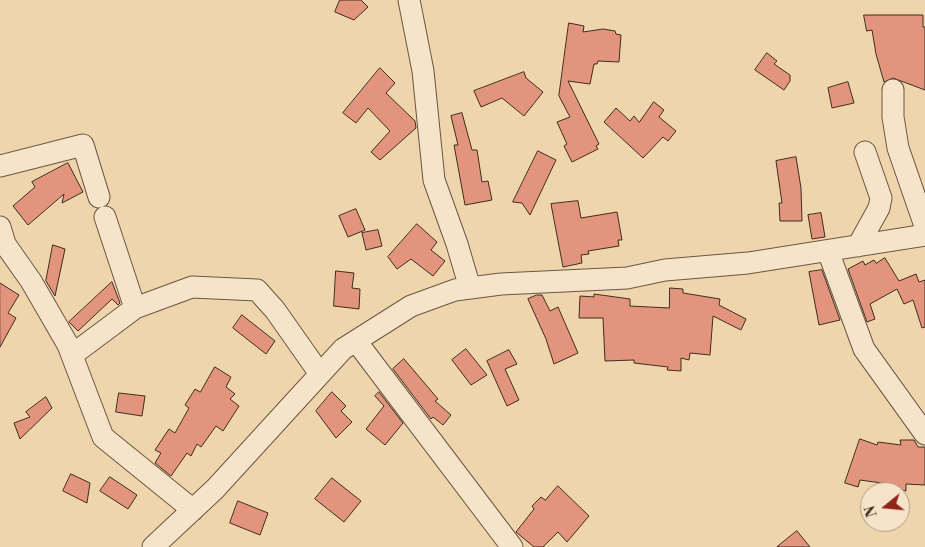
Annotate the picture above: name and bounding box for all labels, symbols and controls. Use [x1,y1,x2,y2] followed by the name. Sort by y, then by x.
[860,482,910,532] north arrow
[861,503,882,519] text: N

